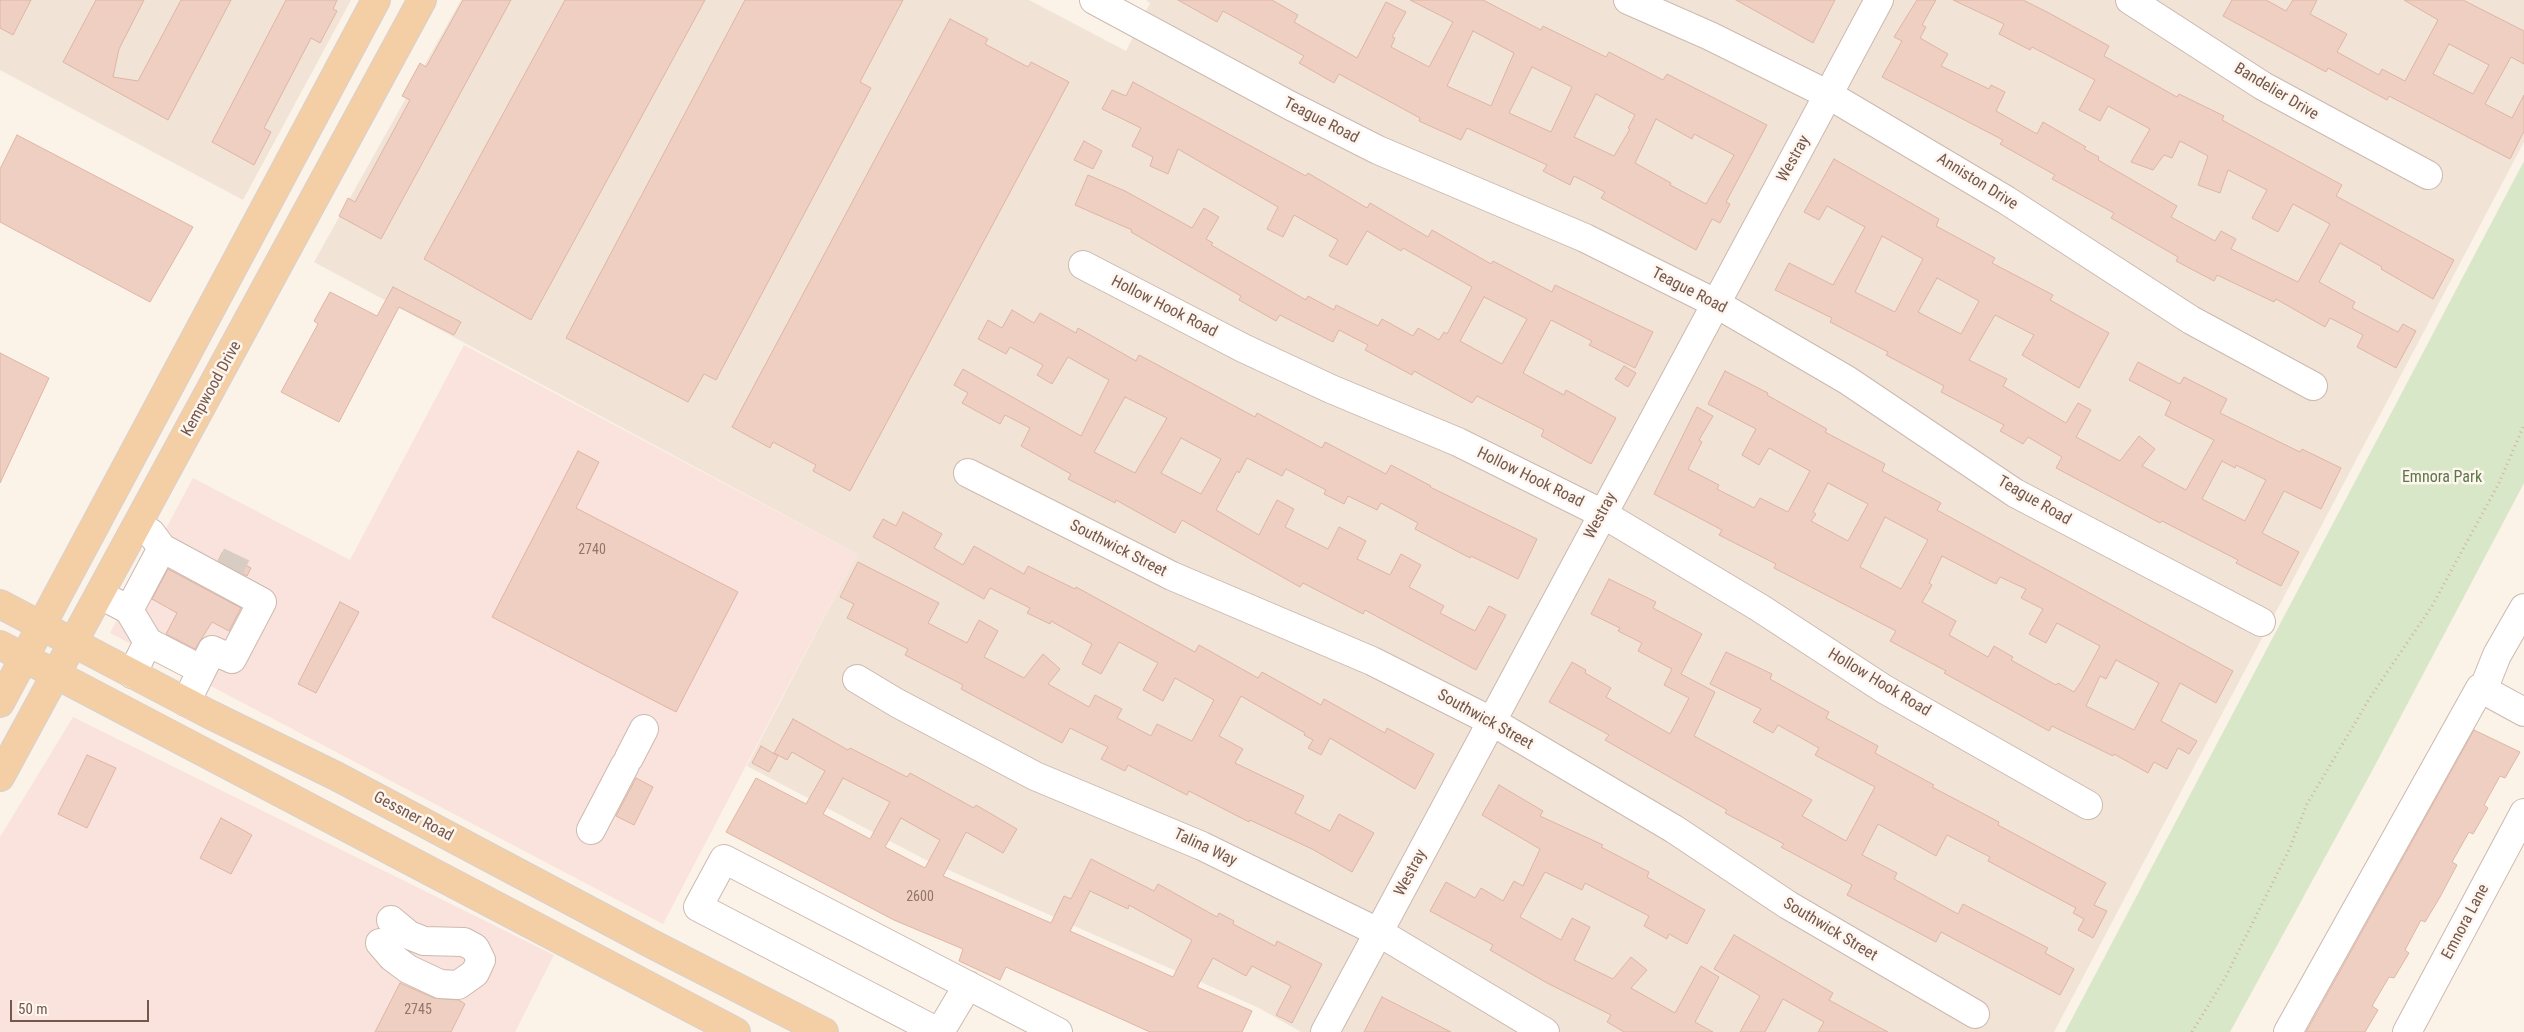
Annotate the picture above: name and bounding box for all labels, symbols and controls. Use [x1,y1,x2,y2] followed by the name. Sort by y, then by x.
[2230,59,2322,125] street label: Bandelier Drive
[1280,94,1362,148] street label: Teague Road
[1773,132,1815,186] street label: Westray
[1933,150,2021,214] street label: Anniston Drive
[1648,264,1730,318] street label: Teague Road
[1108,272,1220,342] street label: Hollow Hook Road
[178,338,246,440] street label: Kempwood Drive
[1473,444,1587,512] street label: Hollow Hook Road
[2402,468,2482,488] park label: Emnora Park
[1994,472,2074,530] street label: Teague Road
[1581,489,1621,543] street label: Westray
[1066,516,1170,582] street label: Southwick Street
[578,542,606,558] house number: 2740
[1824,645,1934,721] street label: Hollow Hook Road
[1434,686,1536,754] street label: Southwick Street
[370,788,456,846] street label: Gessner Road
[1170,825,1240,871] street label: Talina Way
[1391,846,1431,900] street label: Westray
[2438,881,2494,963] street label: Emnora Lane
[906,889,934,905] house number: 2600
[1779,894,1881,966] street label: Southwick Street
[12,990,151,1022] scale bar
[18,1000,48,1018] text: 50 m
[404,1002,432,1018] house number: 2745

